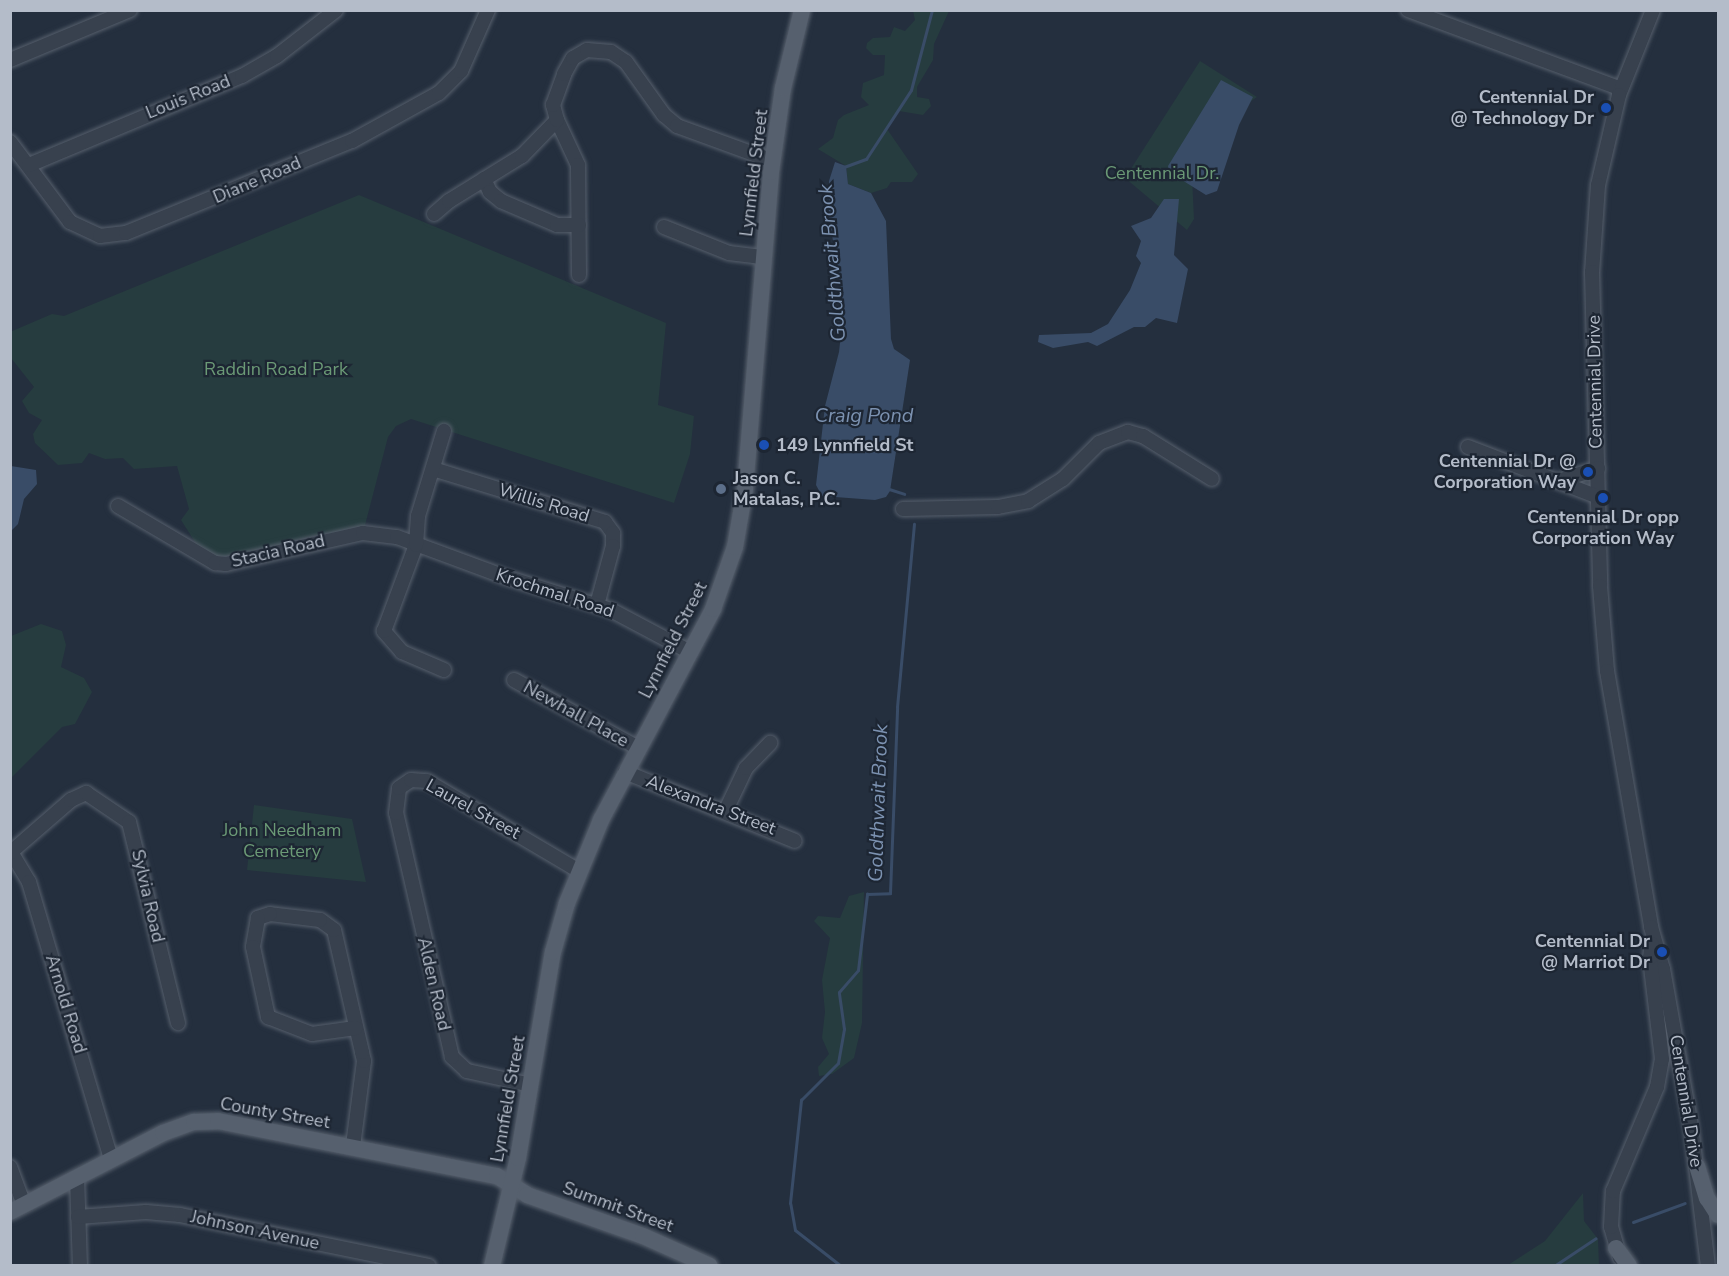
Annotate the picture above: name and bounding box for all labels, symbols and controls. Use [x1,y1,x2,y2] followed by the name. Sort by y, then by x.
[143,70,233,124] street label: Louis Road
[1451,87,1594,130] place label: Centennial Dr @ Technology Dr
[1599,101,1613,115] marker: Centennial Dr @ Technology Dr
[735,108,773,238] street label: Lynnfield Street
[210,152,304,208] street label: Diane Road
[1105,162,1219,184] park label: Centennial Dr.
[813,183,851,343] water label: Goldthwait Brook
[1583,315,1607,449] street label: Centennial Drive
[204,358,348,380] park label: Raddin Road Park
[815,403,913,427] water label: Craig Pond
[776,434,913,456] place label: 149 Lynnfield St
[757,438,771,452] marker: 149 Lynnfield St
[1434,451,1576,494] place label: Centennial Dr @ Corporation Way
[1581,465,1595,479] marker: Centennial Dr @ Corporation Way
[733,468,840,510] place label: Jason C. Matalas, P.C.
[496,479,592,527] street label: Willis Road
[714,482,728,496] marker: Jason C. Matalas, P.C.
[1596,491,1610,505] marker: Centennial Dr opp Corporation Way
[1527,507,1679,550] place label: Centennial Dr opp Corporation Way
[229,530,327,572] street label: Stacia Road
[493,564,617,622] street label: Krochmal Road
[634,578,712,702] street label: Lynnfield Street
[520,676,632,752] street label: Newhall Place
[863,724,893,882] water label: Goldthwait Brook
[643,770,779,840] street label: Alexandra Street
[422,774,524,844] street label: Laurel Street
[222,820,342,862] park label: John Needham Cemetery
[127,847,169,945] street label: Sylvia Road
[1535,931,1650,974] place label: Centennial Dr @ Marriot Dr
[413,935,455,1033] street label: Alden Road
[1655,945,1669,959] marker: Centennial Dr @ Marriot Dr
[41,952,91,1056] street label: Arnold Road
[1665,1033,1707,1169] street label: Centennial Drive
[486,1034,530,1164] street label: Lynnfield Street
[218,1093,332,1133] street label: County Street
[560,1177,676,1237] street label: Summit Street
[189,1206,321,1254] street label: Johnson Avenue

